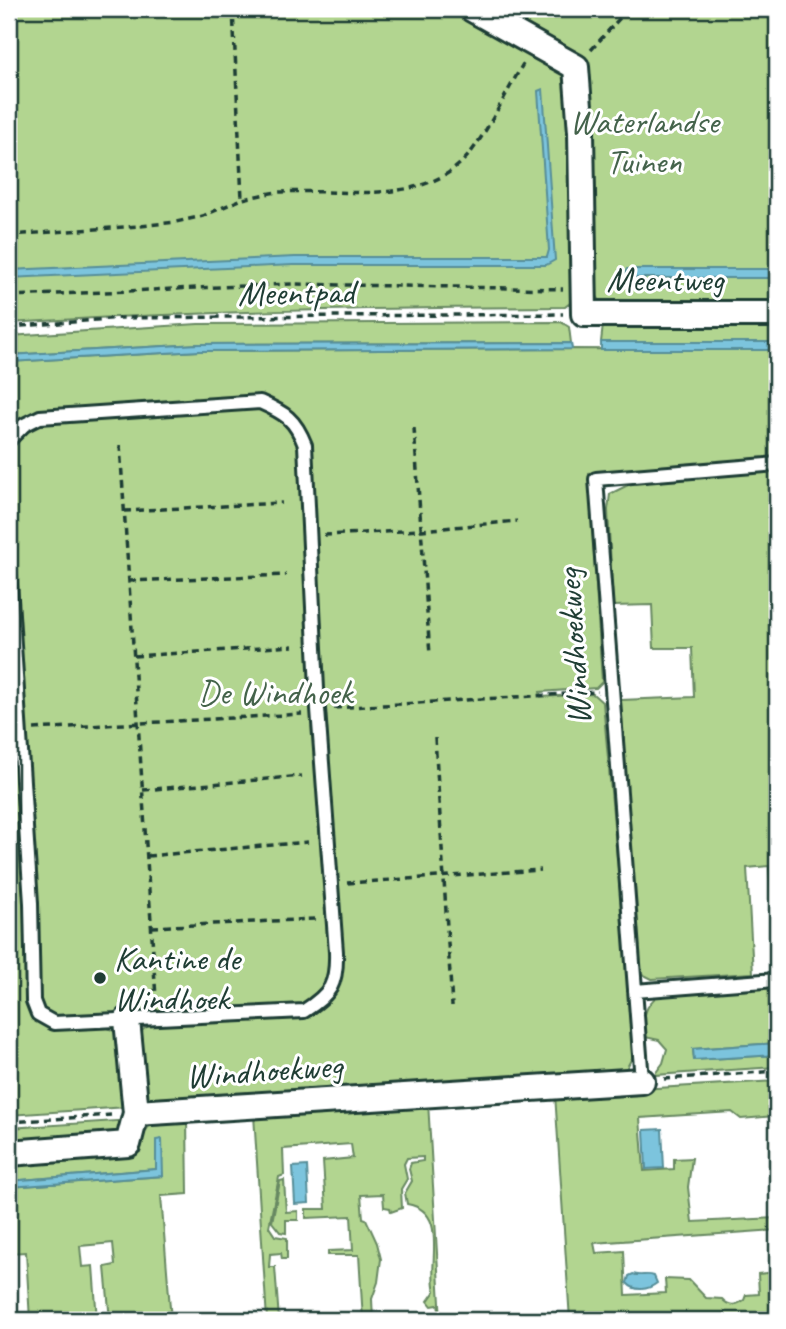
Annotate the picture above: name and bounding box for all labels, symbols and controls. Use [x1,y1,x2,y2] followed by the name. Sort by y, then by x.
[569,99,721,184] park label: Waterlandse Tuinen
[606,257,725,302] street label: Meentweg
[237,269,360,316] street label: Meentpad
[545,565,601,727] street label: Windhoekweg
[198,670,355,715] park label: De Windhoek
[114,936,243,1021] place label: Kantine de Windhoek
[92,970,108,986] marker: Kantine de Windhoek
[184,1042,346,1098] street label: Windhoekweg

